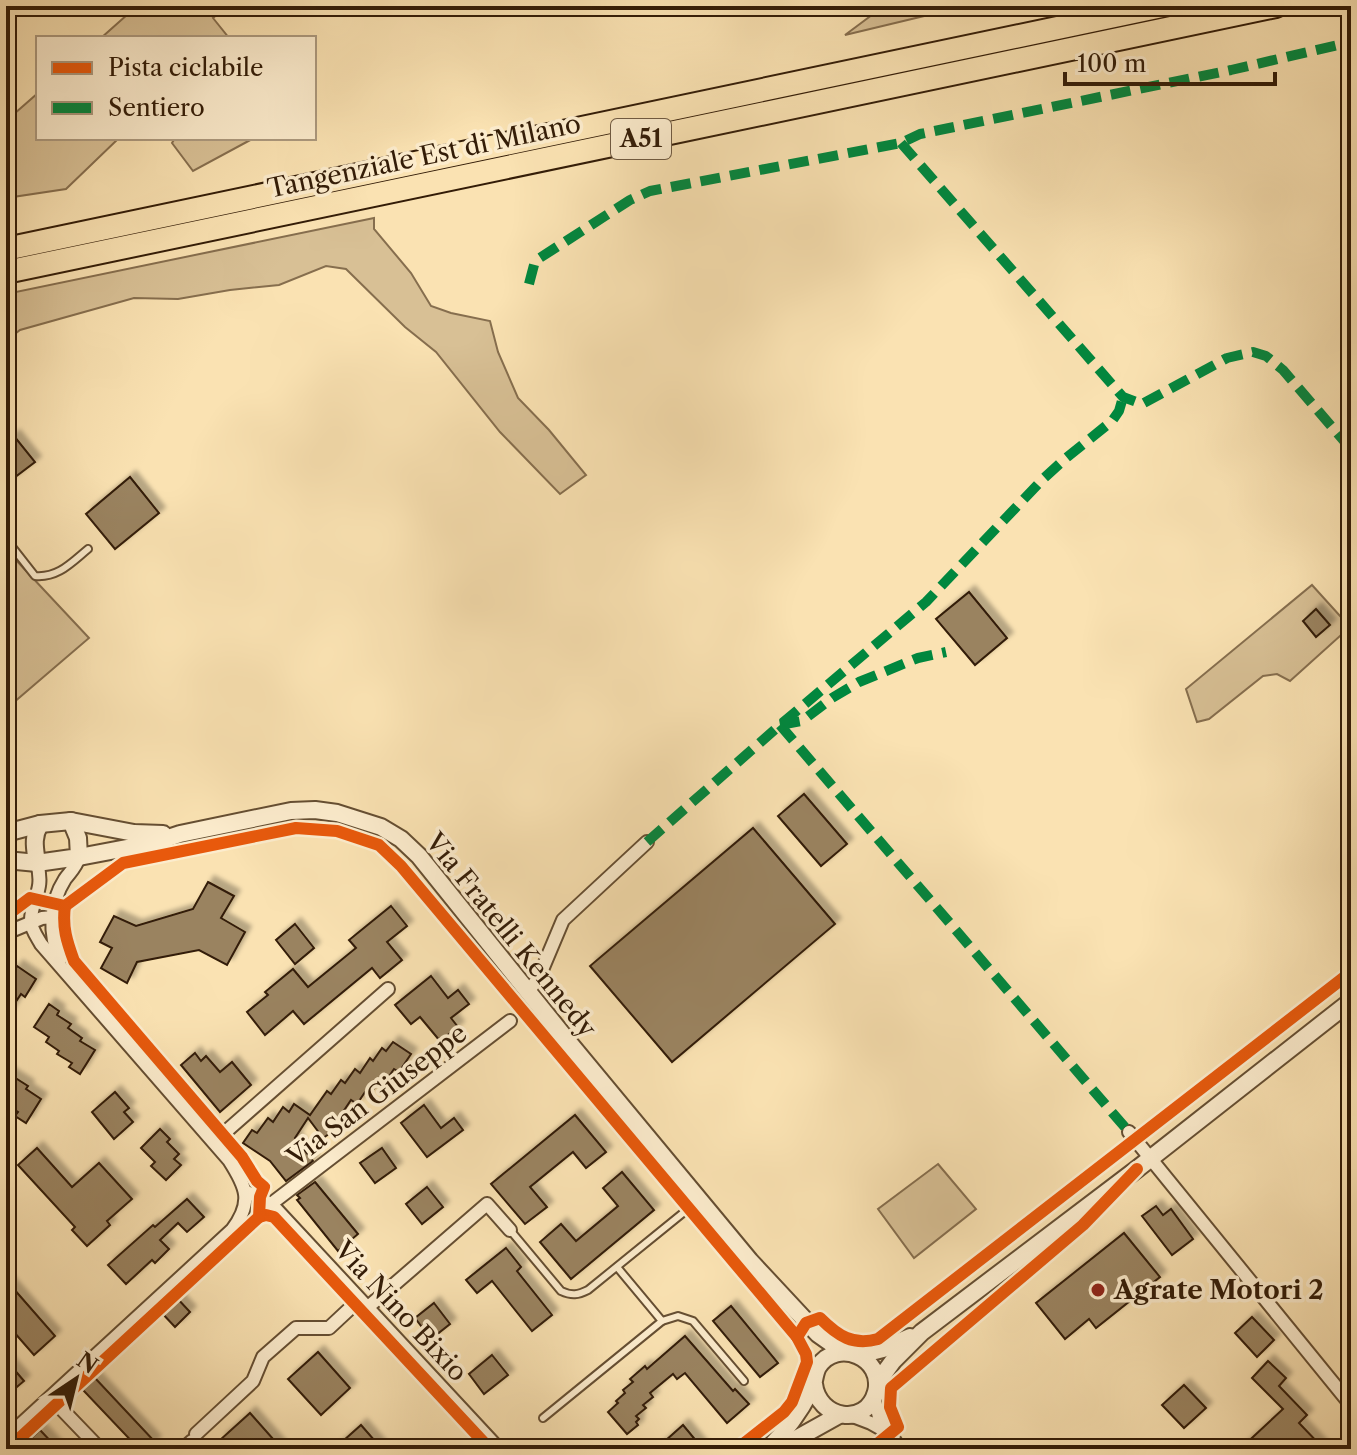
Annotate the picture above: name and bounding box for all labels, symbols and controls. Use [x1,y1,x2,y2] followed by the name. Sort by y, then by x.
[36,36,316,140] legend
[1065,36,1275,86] scale bar
[1077,49,1146,78] text: 100 m
[108,53,263,82] text: Pista ciclabile
[108,93,205,122] text: Sentiero
[264,107,584,205] street label: Tangenziale Est di Milano
[611,119,671,159] road number: A51
[418,826,604,1044] street label: Via Fratelli Kennedy
[280,1017,473,1174] street label: Via San Giuseppe
[327,1233,474,1388] street label: Via Nino Bixio
[1113,1274,1324,1306] place label: Agrate Motori 2
[1089,1281,1107,1299] marker: Agrate Motori 2
[36,1339,116,1419] north arrow
[72,1346,103,1380] text: N

